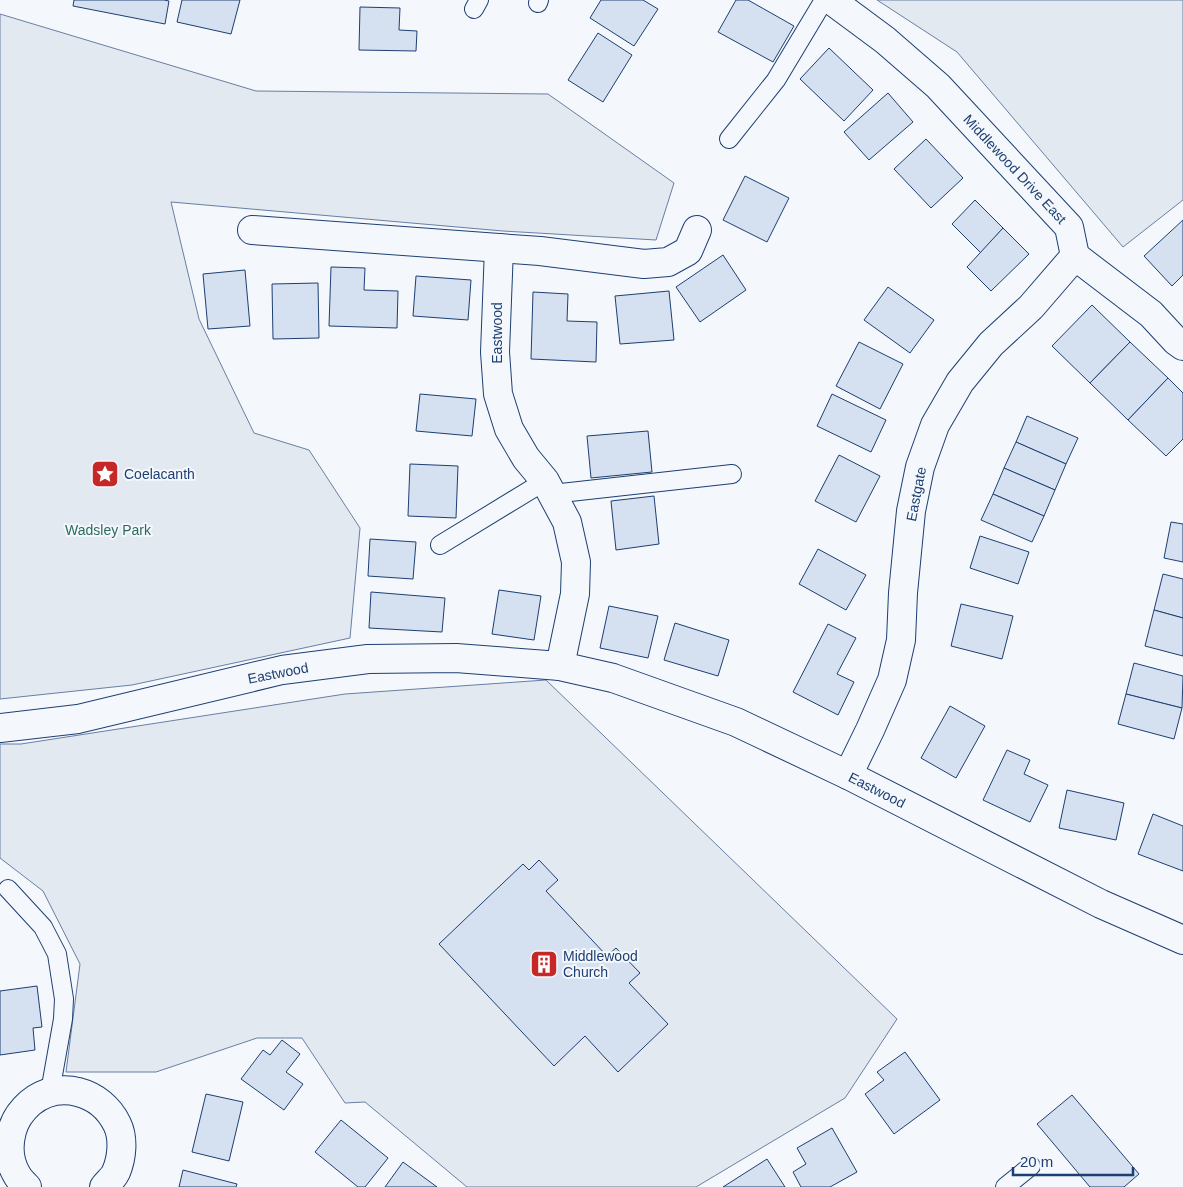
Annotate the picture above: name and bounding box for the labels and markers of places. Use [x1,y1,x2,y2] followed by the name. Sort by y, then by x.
[90,459,120,489] place icon: Coelacanth
[124,466,195,482] place label: Coelacanth
[563,948,638,980] place label: Middlewood Church
[529,949,559,979] building icon: Middlewood Church

